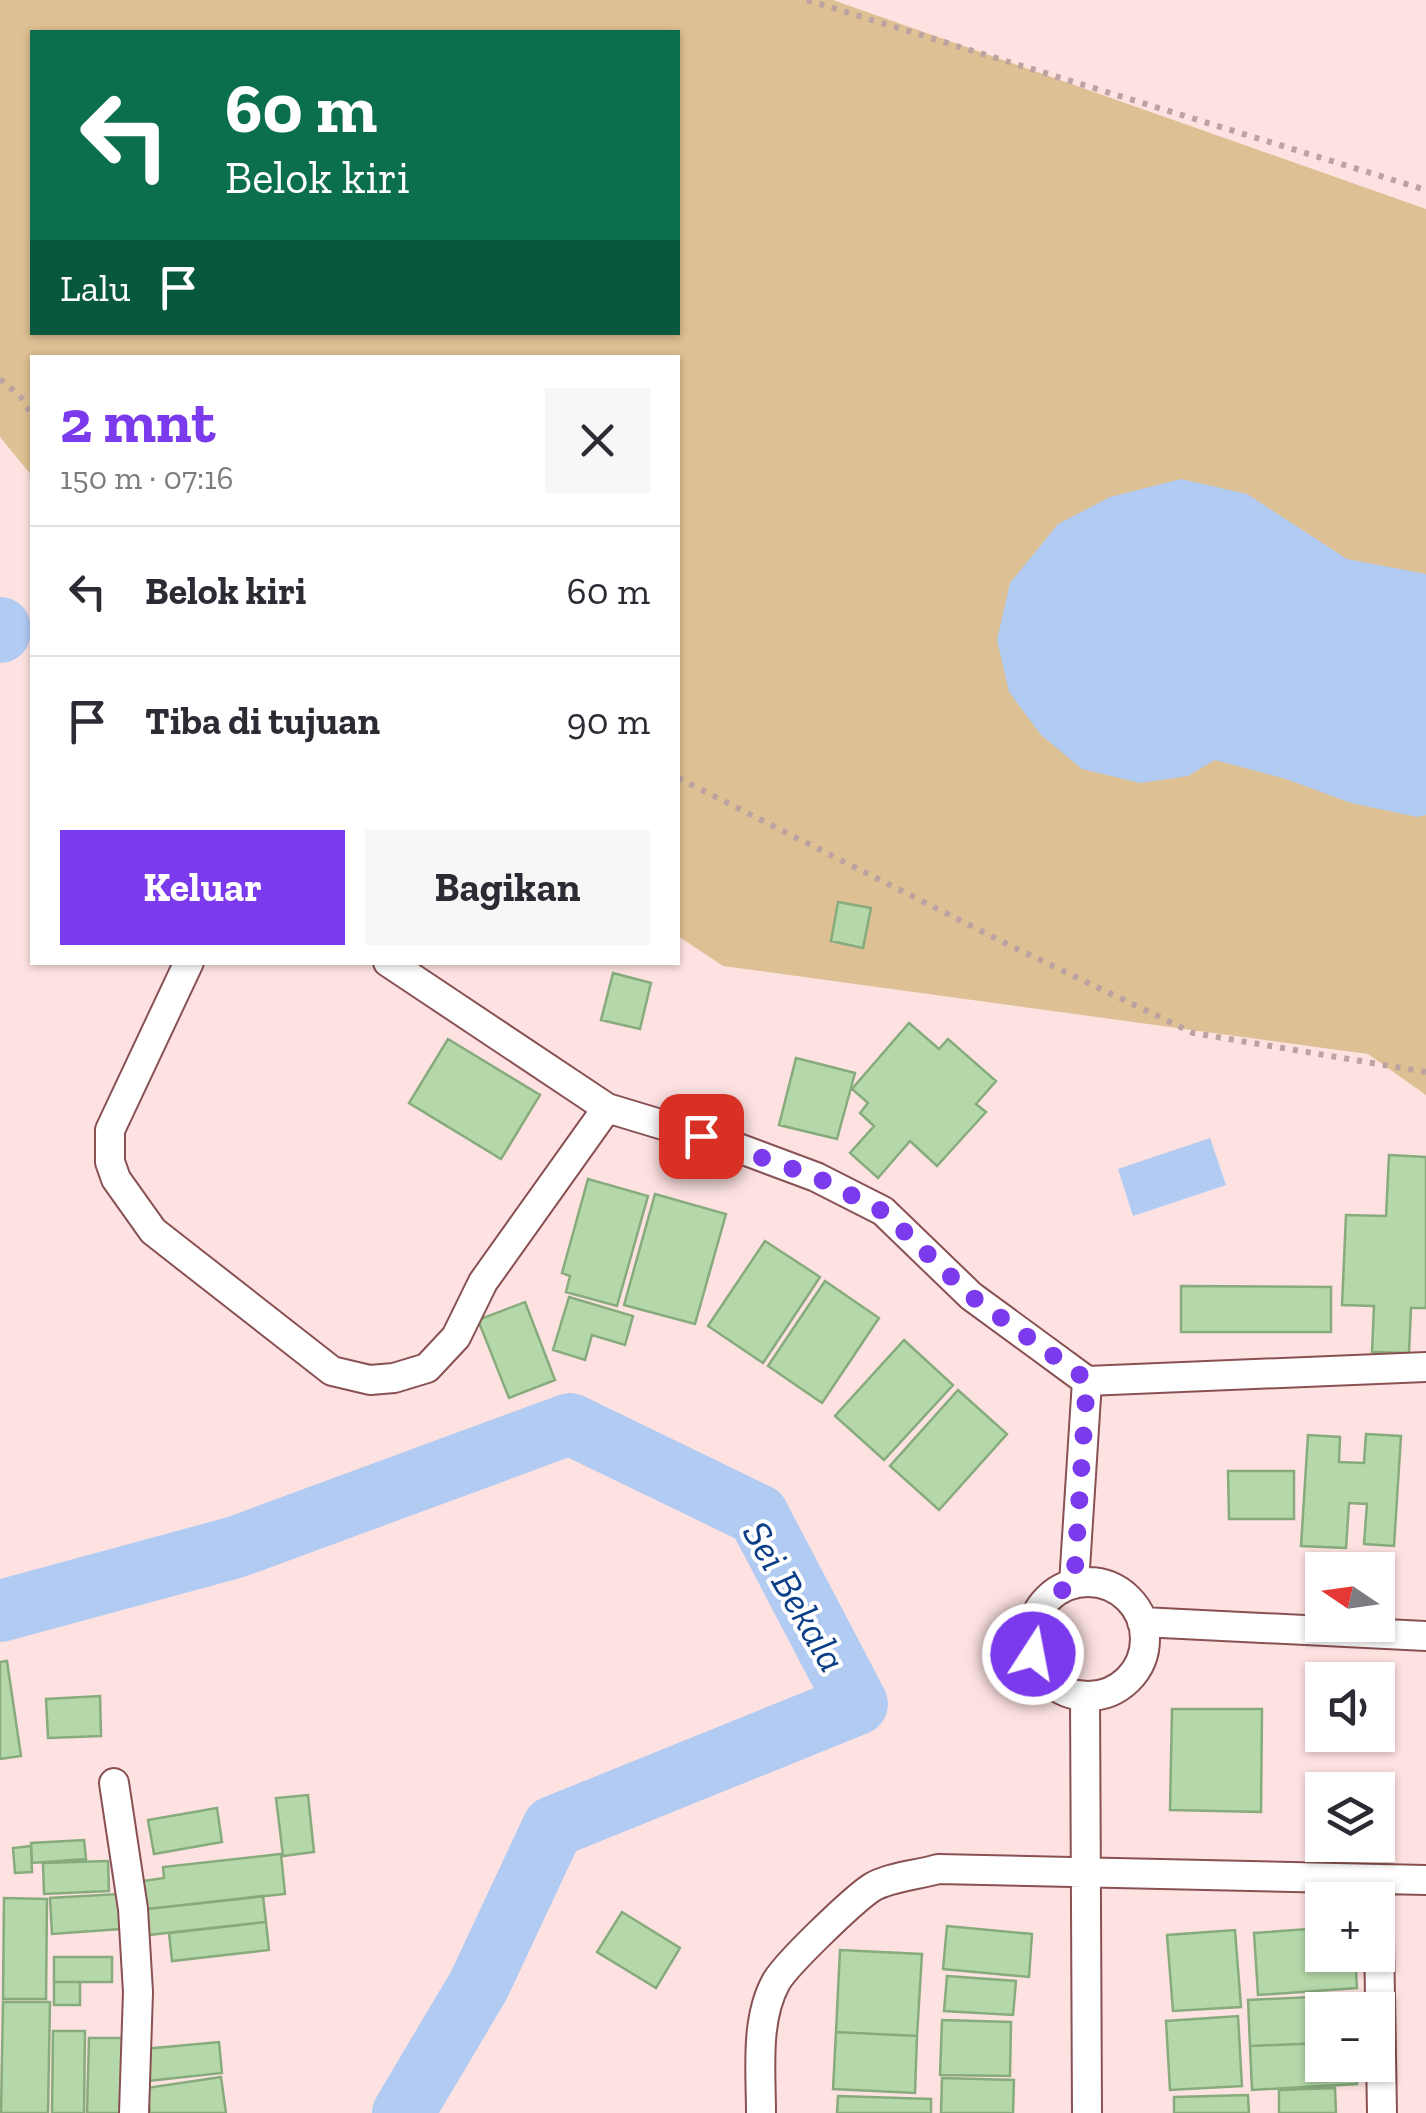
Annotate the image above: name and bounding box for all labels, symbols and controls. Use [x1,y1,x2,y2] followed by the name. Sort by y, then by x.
[225,66,377,150] text: 60 m
[60,70,190,200] icon: left
[225,151,410,205] text: Belok kiri
[151,260,206,315] icon: arrive
[60,265,131,311] text: Lalu
[60,385,215,457] text: 2 mnt
[545,388,650,493] button: close
[60,459,234,497] text: 150 m · 07:16
[60,564,115,619] icon: left
[145,568,306,614] text: Belok kiri
[567,568,650,614] text: 60 m
[60,694,115,749] icon: arrive
[145,698,380,744] text: Tiba di tujuan
[567,698,650,744] text: 90 m
[60,830,345,945] button: Keluar
[365,830,650,945] button: Bagikan
[659,1094,744,1179] pin
[674,1109,729,1164] icon: arrive
[733,1512,857,1680] water label: Sei Bekala
[1305,1552,1395,1642] north arrow
[1305,1552,1395,2082] map controls
[981,1602,1085,1706] position arrow
[1305,1662,1395,1752] button: sound
[1305,1772,1395,1862] button: layers
[1305,1882,1395,1972] button: +
[1305,1992,1395,2082] button: −

